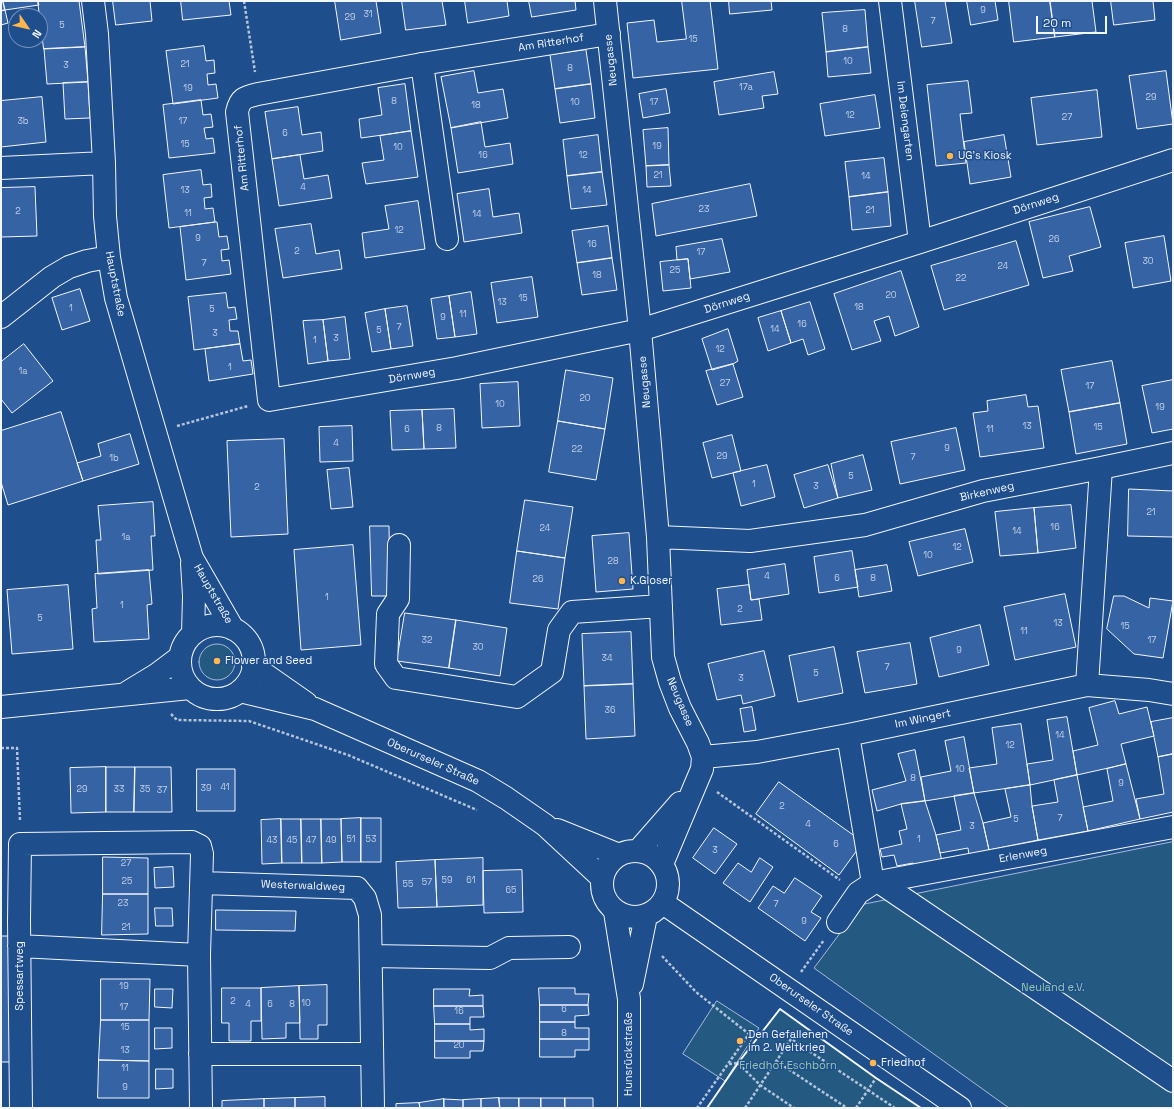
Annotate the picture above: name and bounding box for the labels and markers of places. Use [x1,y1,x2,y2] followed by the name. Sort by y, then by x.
[958,149,1012,163] place label: UG's Kiosk
[945,151,955,161] marker: UG's Kiosk
[630,574,672,588] place label: K.Gloser
[617,576,627,586] marker: K.Gloser
[225,654,312,668] place label: Flower and Seed
[212,656,222,666] marker: Flower and Seed
[748,1028,828,1054] place label: Den Gefallenen im 2. Weltkrieg
[735,1036,745,1046] marker: Den Gefallenen im 2. Weltkrieg
[881,1056,926,1070] place label: Friedhof
[868,1058,878,1068] marker: Friedhof

